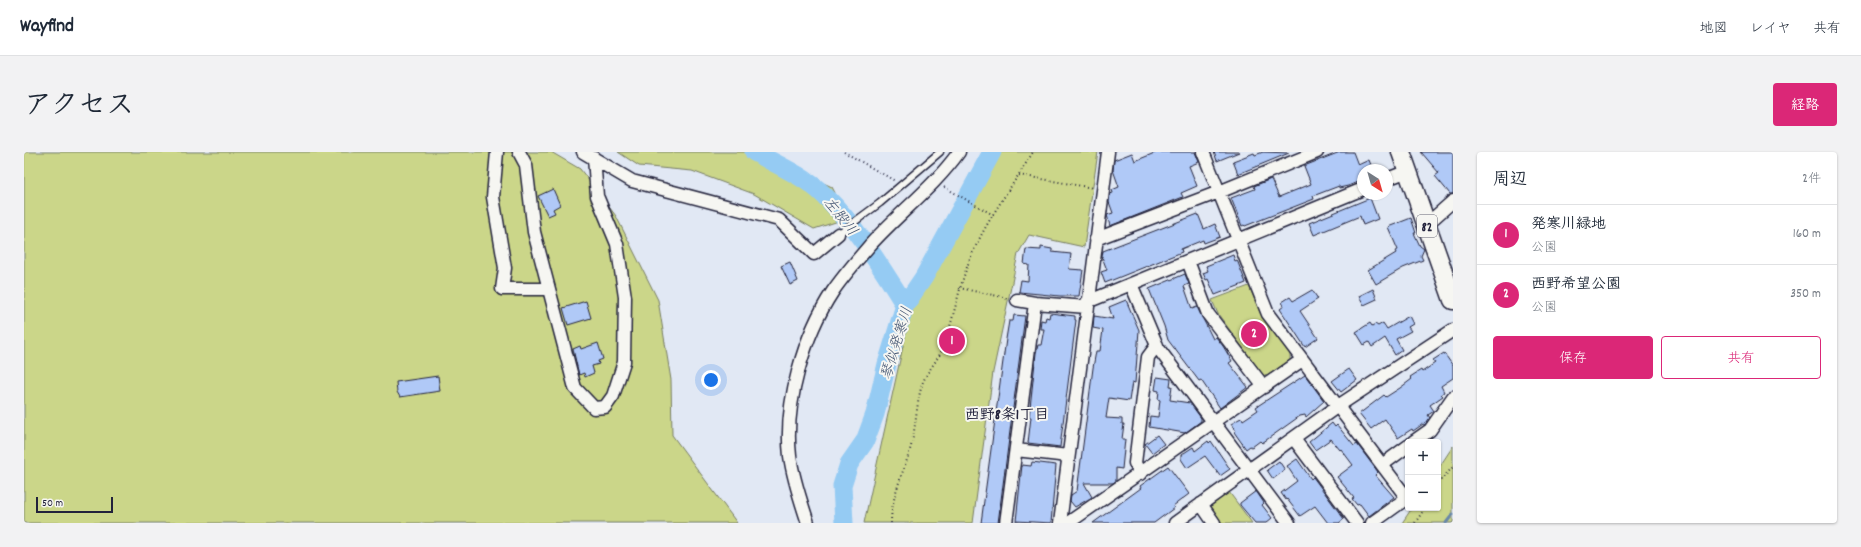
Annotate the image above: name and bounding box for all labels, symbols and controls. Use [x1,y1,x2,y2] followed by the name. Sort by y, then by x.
[20,14,74,41] text: Wayfind
[1700,19,1728,39] text: 地図
[1750,19,1791,39] text: レイヤ
[1813,19,1841,39] text: 共有
[1773,83,1837,126] button: 経路
[24,88,134,128] text: アクセス
[1357,164,1393,200] north arrow
[1493,169,1527,193] text: 周辺
[1802,170,1821,189] text: 2件
[817,193,862,242] water label: 左股川
[1531,214,1606,236] text: 発寒川緑地
[1417,215,1437,237] road number: 82
[1505,225,1507,244] text: 1
[1793,225,1821,244] text: 160 m
[1531,239,1557,258] text: 公園
[1531,274,1621,296] text: 西野希望公園
[1503,285,1509,304] text: 2
[1790,285,1821,304] text: 350 m
[1531,299,1557,318] text: 公園
[876,304,919,383] water label: 琴似発寒川
[1241,319,1267,349] pin: 2
[939,326,965,356] pin: 1
[1493,336,1653,379] button: 保存
[1661,336,1821,379] button: 共有
[701,370,721,390] your location
[965,405,1049,427] district label: 西野8条1丁目
[1405,439,1441,511] map controls
[1405,439,1441,475] button: +
[1405,475,1441,511] button: −
[36,495,113,514] scale bar
[42,496,63,512] text: 50 m

